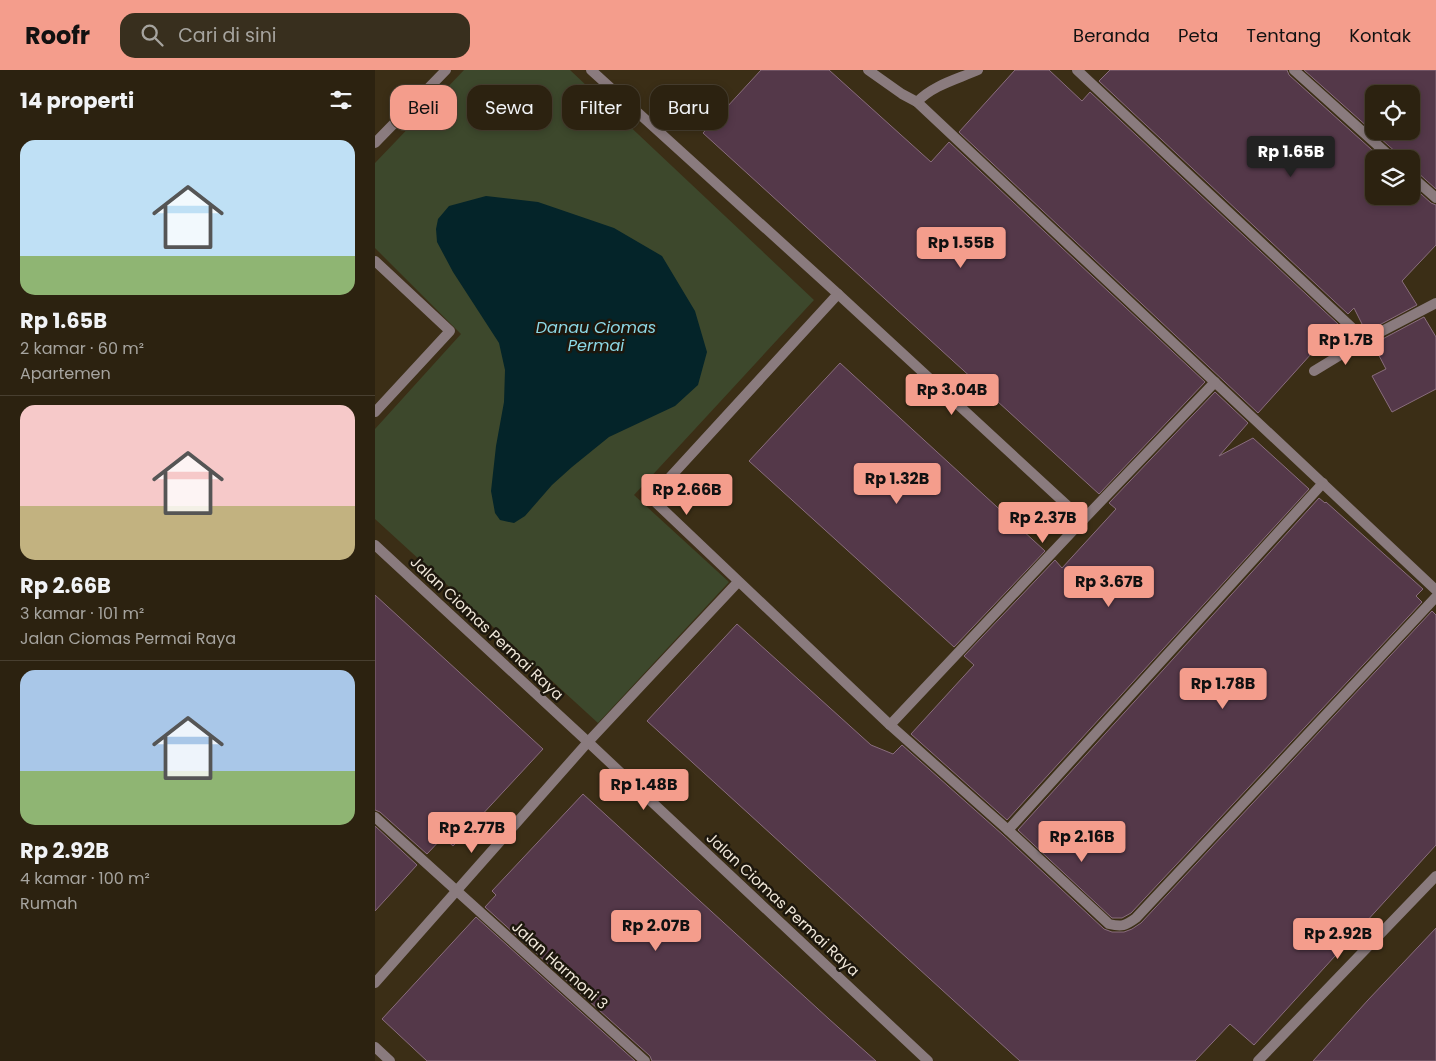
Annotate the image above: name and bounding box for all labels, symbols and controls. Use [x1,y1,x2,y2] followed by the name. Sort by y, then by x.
[120,13,470,58] search box
[25,19,90,52] text: Roofr
[138,21,166,49] icon: search
[178,22,277,49] text: Cari di sini
[1073,23,1150,48] text: Beranda
[1178,23,1218,48] text: Peta
[1246,23,1321,48] text: Tentang
[1349,23,1411,48] text: Kontak
[390,85,457,130] chip: Beli
[467,85,552,130] chip: Sewa
[562,85,640,130] chip: Filter
[650,85,728,130] chip: Baru
[1365,85,1420,205] map controls
[1365,85,1420,140] button: locate
[20,86,134,115] text: 14 properti
[327,86,355,114] icon: filters
[1239,136,1343,178] pin: Rp 1.65B
[1258,140,1324,163] text: Rp 1.65B
[1365,150,1420,205] button: layers
[143,172,233,262] icon: home
[909,226,1013,269] pin: Rp 1.55B
[928,231,994,254] text: Rp 1.55B
[20,306,107,335] text: Rp 1.65B
[536,316,656,357] water label: Danau Ciomas Permai
[1300,324,1392,366] pin: Rp 1.7B
[1319,328,1373,351] text: Rp 1.7B
[20,337,144,360] text: 2 kamar · 60 m²
[20,362,111,385] text: Apartemen
[900,374,1004,416] pin: Rp 3.04B
[917,378,987,401] text: Rp 3.04B
[143,438,233,528] icon: home
[845,462,949,505] pin: Rp 1.32B
[865,467,929,490] text: Rp 1.32B
[635,474,739,516] pin: Rp 2.66B
[652,478,722,501] text: Rp 2.66B
[991,502,1095,544] pin: Rp 2.37B
[1009,506,1077,529] text: Rp 2.37B
[406,551,568,705] street label: Jalan Ciomas Permai Raya
[1057,566,1161,608] pin: Rp 3.67B
[1075,570,1143,593] text: Rp 3.67B
[20,571,111,600] text: Rp 2.66B
[20,602,144,625] text: 3 kamar · 101 m²
[20,627,236,650] text: Jalan Ciomas Permai Raya
[1171,668,1275,710] pin: Rp 1.78B
[1191,672,1255,695] text: Rp 1.78B
[143,703,233,793] icon: home
[592,768,696,811] pin: Rp 1.48B
[611,773,677,796] text: Rp 1.48B
[420,812,524,854] pin: Rp 2.77B
[439,816,505,839] text: Rp 2.77B
[1030,820,1134,863] pin: Rp 2.16B
[1049,825,1115,848] text: Rp 2.16B
[702,827,864,981] street label: Jalan Ciomas Permai Raya
[20,836,109,865] text: Rp 2.92B
[20,867,150,890] text: 4 kamar · 100 m²
[20,892,78,915] text: Rumah
[604,910,708,952] pin: Rp 2.07B
[622,914,690,937] text: Rp 2.07B
[507,916,613,1014] street label: Jalan Harmoni 3
[1286,918,1390,960] pin: Rp 2.92B
[1304,922,1372,945] text: Rp 2.92B

